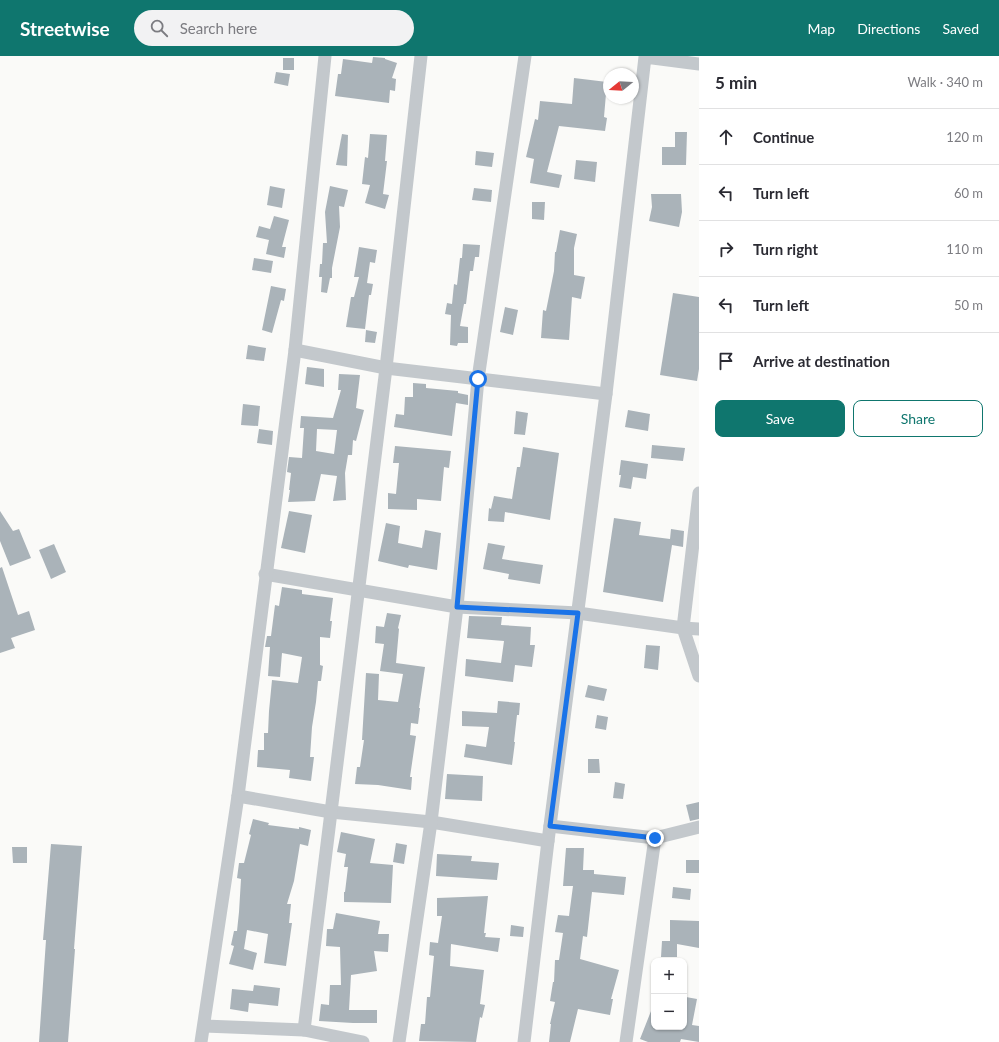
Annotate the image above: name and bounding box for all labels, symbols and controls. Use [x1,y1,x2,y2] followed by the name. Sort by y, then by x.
[134,10,414,46] search box
[20,17,110,40] text: Streetwise
[148,17,170,39] icon: search
[180,19,257,37] text: Search here
[808,20,835,37] text: Map
[857,20,920,37] text: Directions
[942,20,979,37] text: Saved
[603,68,639,104] north arrow
[715,72,757,93] text: 5 min
[907,74,983,90] text: Walk · 340 m
[715,126,737,148] icon: ahead
[753,128,814,146] text: Continue
[946,129,983,145] text: 120 m
[715,182,737,204] icon: left
[753,184,809,202] text: Turn left
[954,185,983,201] text: 60 m
[715,238,737,260] icon: right
[753,240,818,258] text: Turn right
[946,241,983,257] text: 110 m
[715,294,737,316] icon: left
[753,296,809,314] text: Turn left
[954,297,983,313] text: 50 m
[715,350,737,372] icon: arrive
[753,352,890,370] text: Arrive at destination
[469,370,487,388] route start
[715,400,845,437] button: Save
[853,400,983,437] button: Share
[646,829,664,847] route end
[651,958,687,1030] map controls
[651,958,687,994] button: +
[651,994,687,1030] button: −

